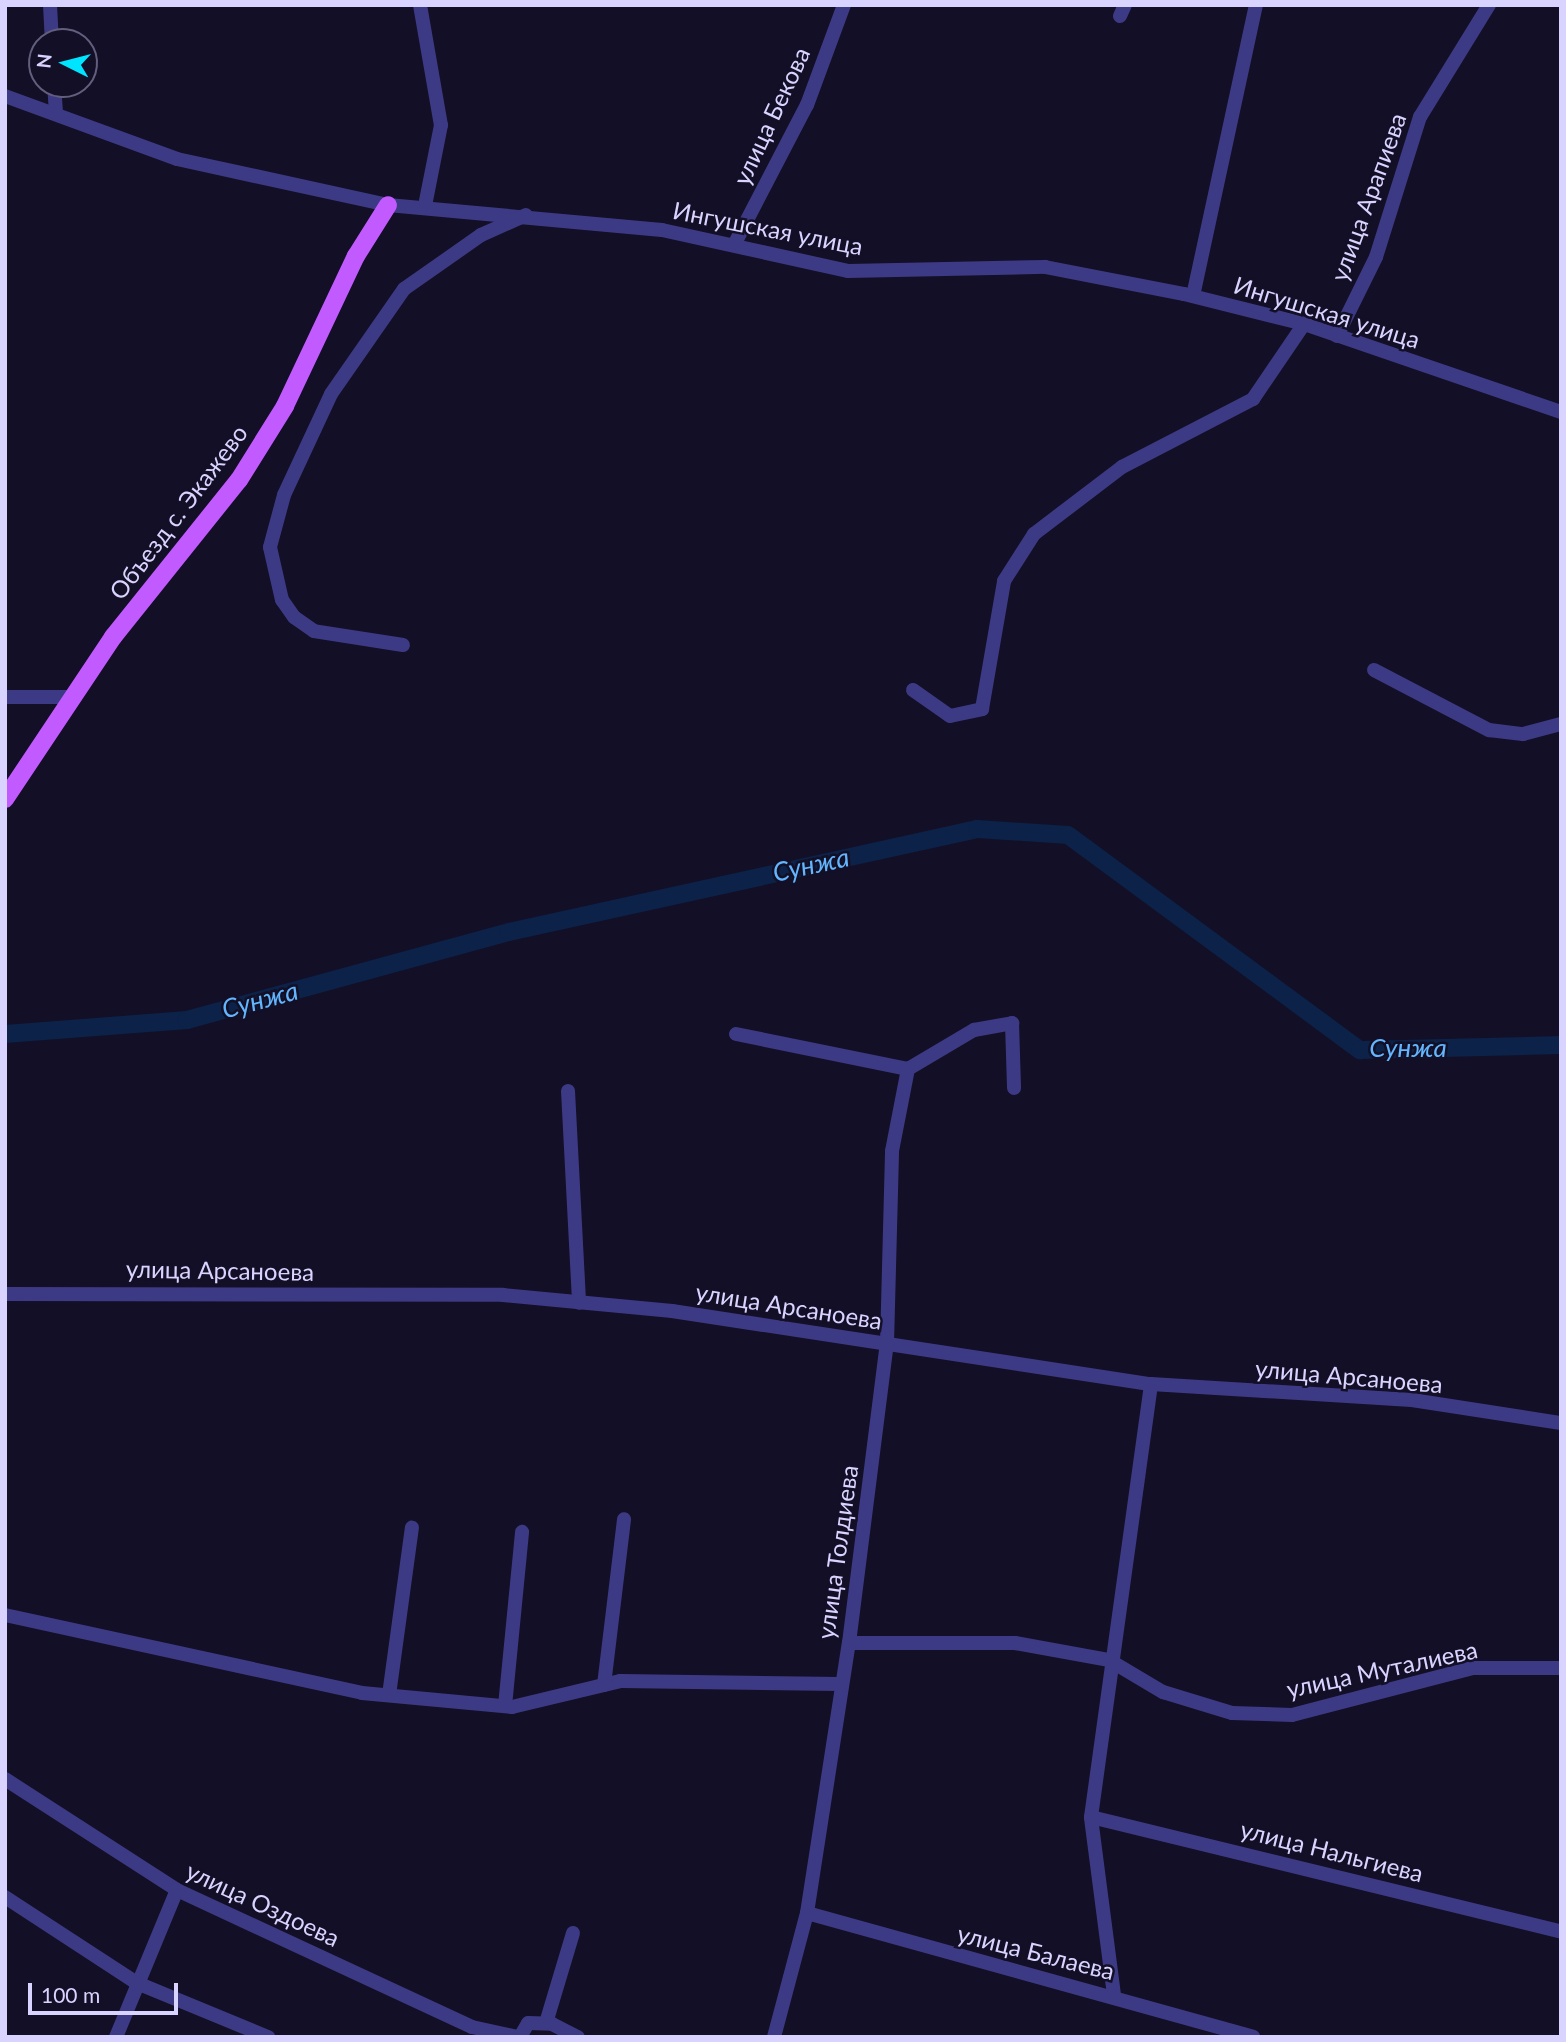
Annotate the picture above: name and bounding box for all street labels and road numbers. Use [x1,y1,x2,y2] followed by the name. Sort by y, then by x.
[727,43,815,189] street label: улица Бекова
[1324,109,1412,285] street label: улица Арапиева
[671,195,865,261] street label: Ингушская улица
[1230,270,1424,354] street label: Ингушская улица
[103,419,253,605] street label: Объезд с. Экажево
[126,1254,314,1286] street label: улица Арсаноева
[694,1277,884,1335] street label: улица Арсаноева
[1254,1353,1444,1399] street label: улица Арсаноева
[811,1463,863,1641] street label: улица Толдиева
[1284,1635,1480,1703] street label: улица Муталиева
[1238,1814,1426,1888] street label: улица Нальгиева
[182,1856,344,1952] street label: улица Оздоева
[954,1919,1118,1985] street label: улица Балаева

